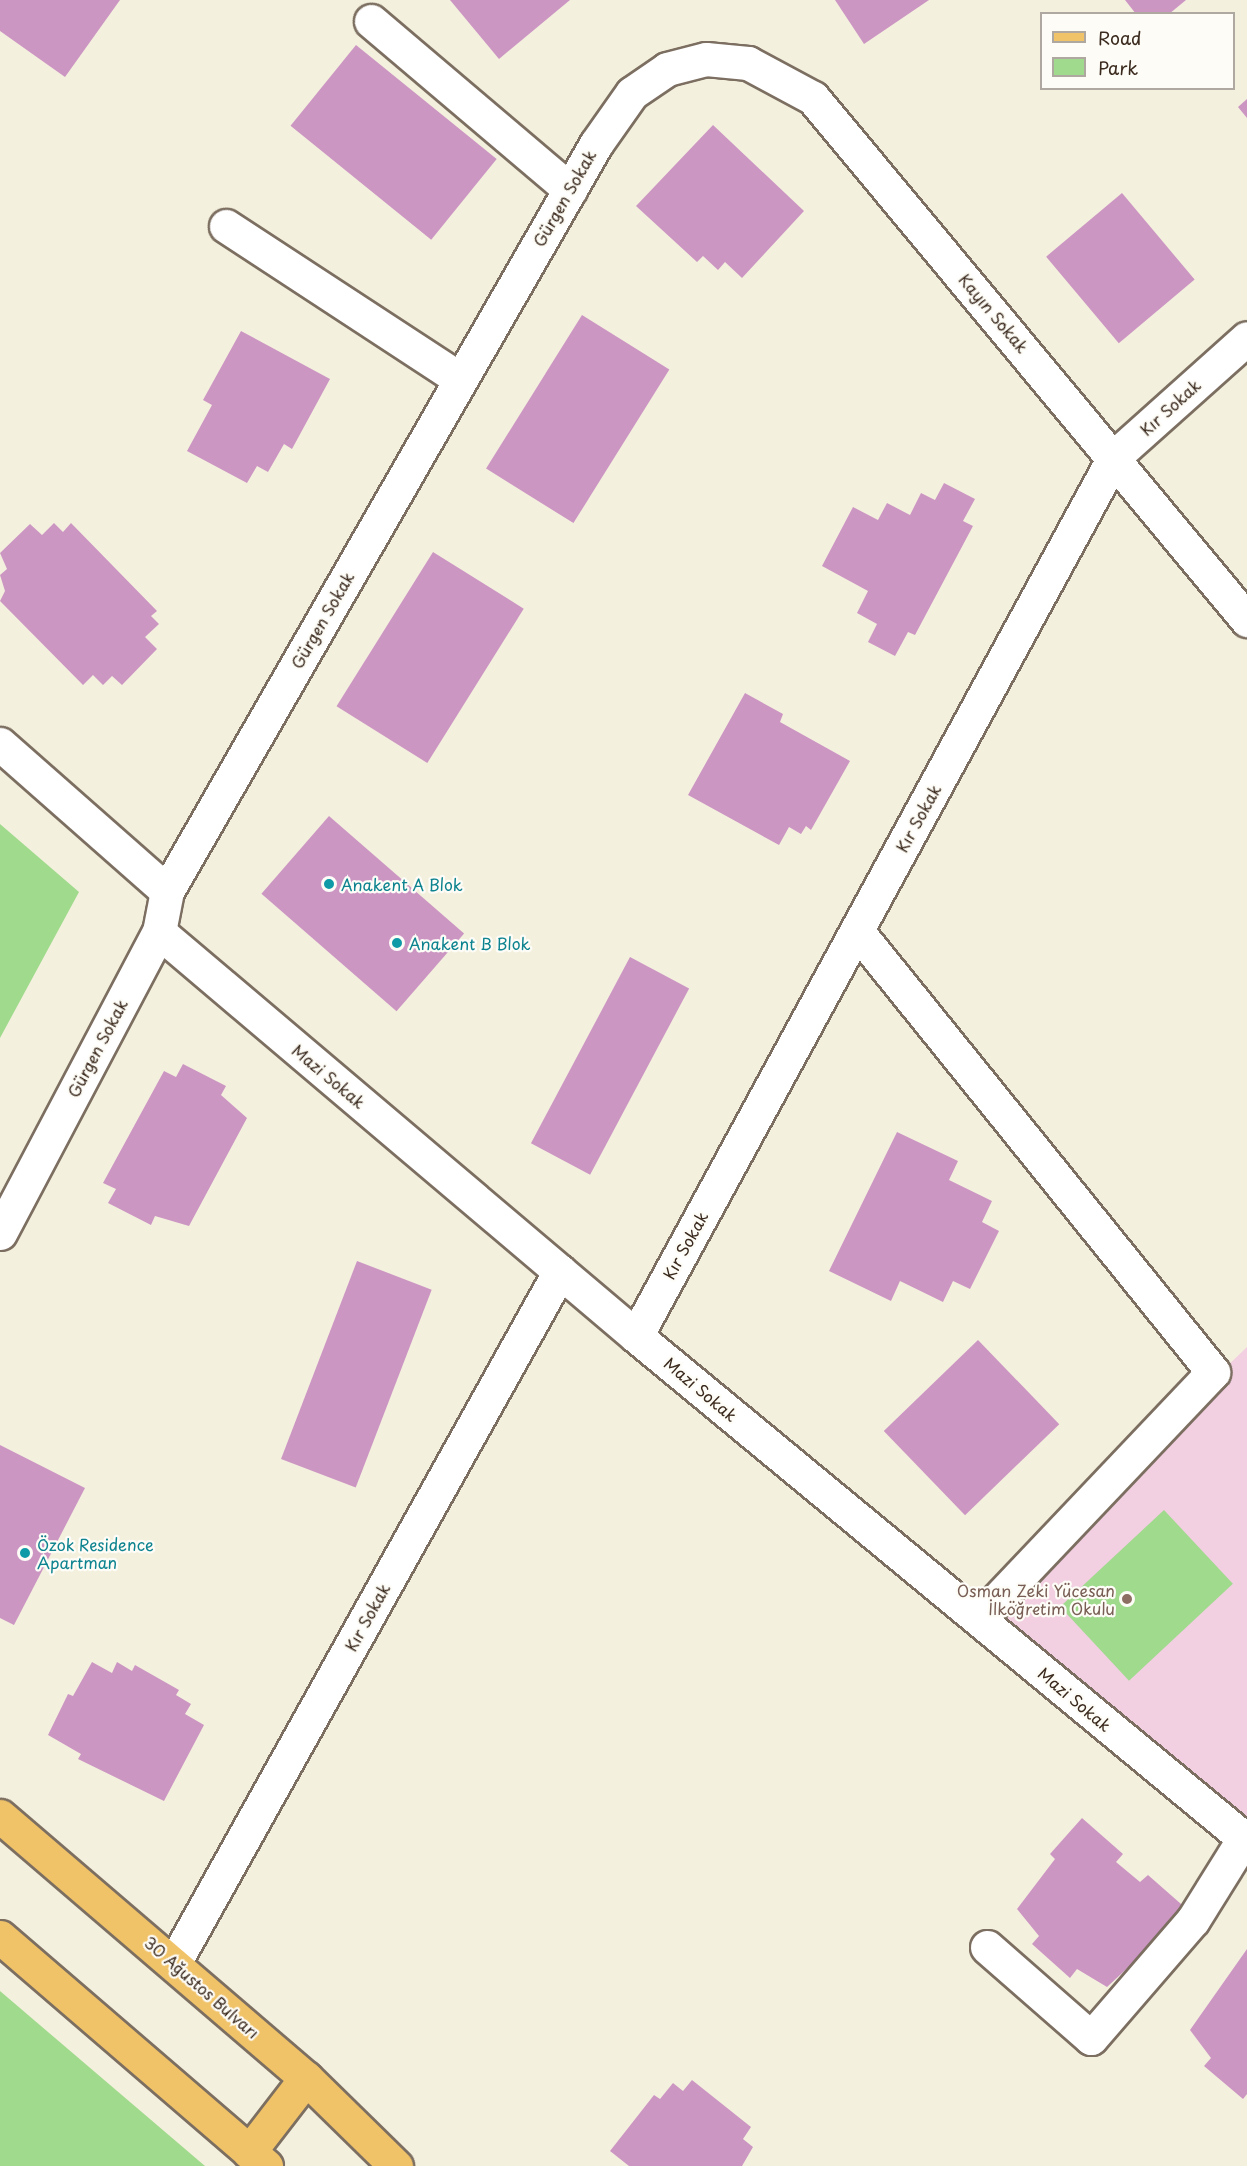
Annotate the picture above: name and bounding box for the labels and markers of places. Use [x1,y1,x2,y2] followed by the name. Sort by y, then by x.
[341,874,464,894] place label: Anakent A Blok
[322,877,336,891] marker: Anakent A Blok
[409,933,530,953] place label: Anakent B Blok
[390,936,404,950] marker: Anakent B Blok
[37,1534,154,1572] place label: Özok Residence Apartman
[18,1546,32,1560] marker: Özok Residence Apartman
[957,1580,1115,1618] place label: Osman Zeki Yücesan İlköğretim Okulu
[1120,1592,1134,1606] marker: Osman Zeki Yücesan İlköğretim Okulu

